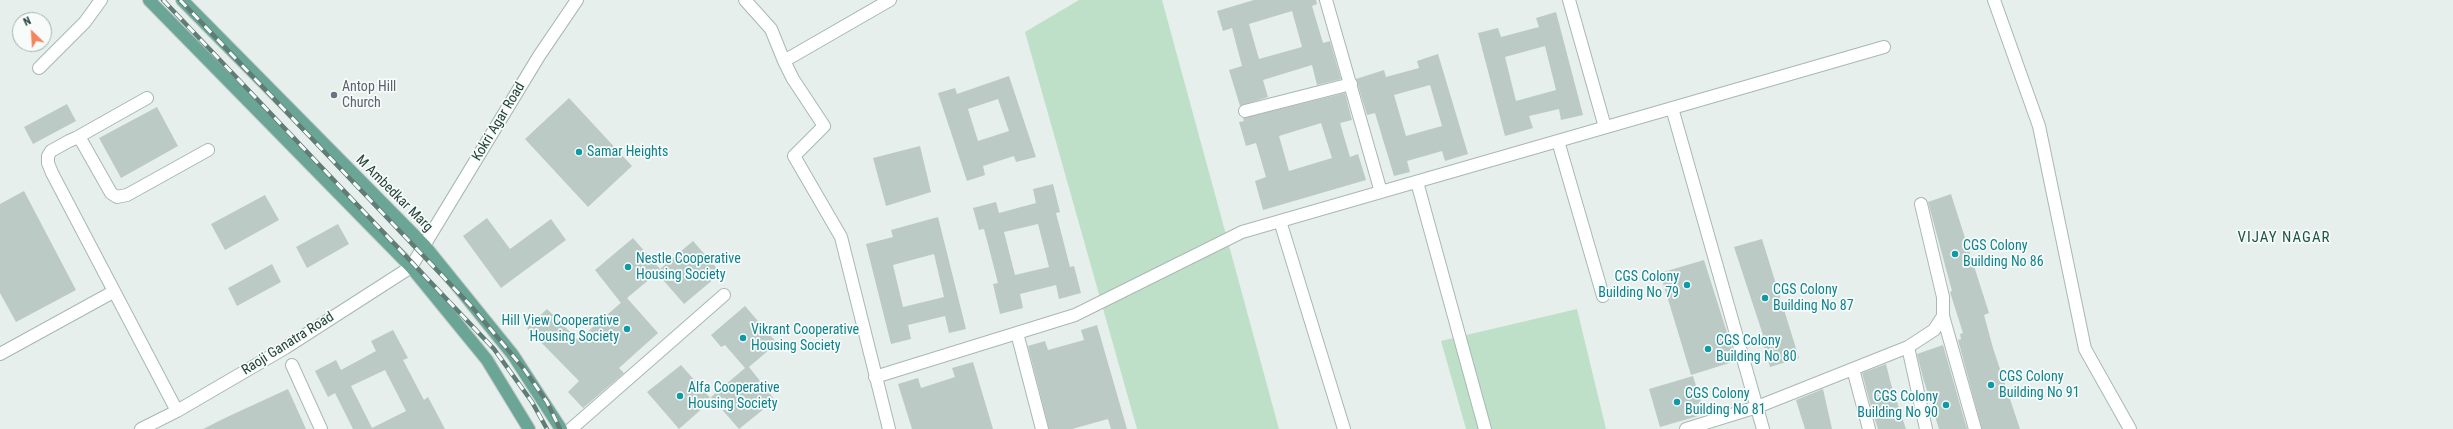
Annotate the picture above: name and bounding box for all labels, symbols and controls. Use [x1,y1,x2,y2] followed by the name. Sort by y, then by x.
[12,12,52,52] north arrow
[21,14,33,29] text: N
[342,79,396,112] place label: Antop Hill Church
[469,80,529,164] street label: Kokri Agar Road
[329,90,339,100] marker: Antop Hill Church
[587,144,668,160] place label: Samar Heights
[574,147,584,157] marker: Samar Heights
[352,152,436,236] street label: M Ambedkar Marg
[2238,229,2330,247] district label: VIJAY NAGAR
[1963,238,2044,270] place label: CGS Colony Building No 86
[1950,249,1960,259] marker: CGS Colony Building No 86
[636,251,741,284] place label: Nestle Cooperative Housing Society
[623,262,633,272] marker: Nestle Cooperative Housing Society
[1598,269,1679,302] place label: CGS Colony Building No 79
[1682,280,1692,290] marker: CGS Colony Building No 79
[1773,282,1854,314] place label: CGS Colony Building No 87
[1760,293,1770,303] marker: CGS Colony Building No 87
[239,309,337,379] street label: Raoji Ganatra Road
[502,313,619,346] place label: Hill View Cooperative Housing Society
[751,322,859,354] place label: Vikrant Cooperative Housing Society
[622,324,632,334] marker: Hill View Cooperative Housing Society
[738,333,748,343] marker: Vikrant Cooperative Housing Society
[1716,333,1797,366] place label: CGS Colony Building No 80
[1703,344,1713,354] marker: CGS Colony Building No 80
[1999,369,2080,402] place label: CGS Colony Building No 91
[688,380,780,412] place label: Alfa Cooperative Housing Society
[1986,380,1996,390] marker: CGS Colony Building No 91
[1685,386,1766,418] place label: CGS Colony Building No 81
[1857,389,1938,422] place label: CGS Colony Building No 90
[675,391,685,401] marker: Alfa Cooperative Housing Society
[1672,397,1682,407] marker: CGS Colony Building No 81
[1941,400,1951,410] marker: CGS Colony Building No 90

